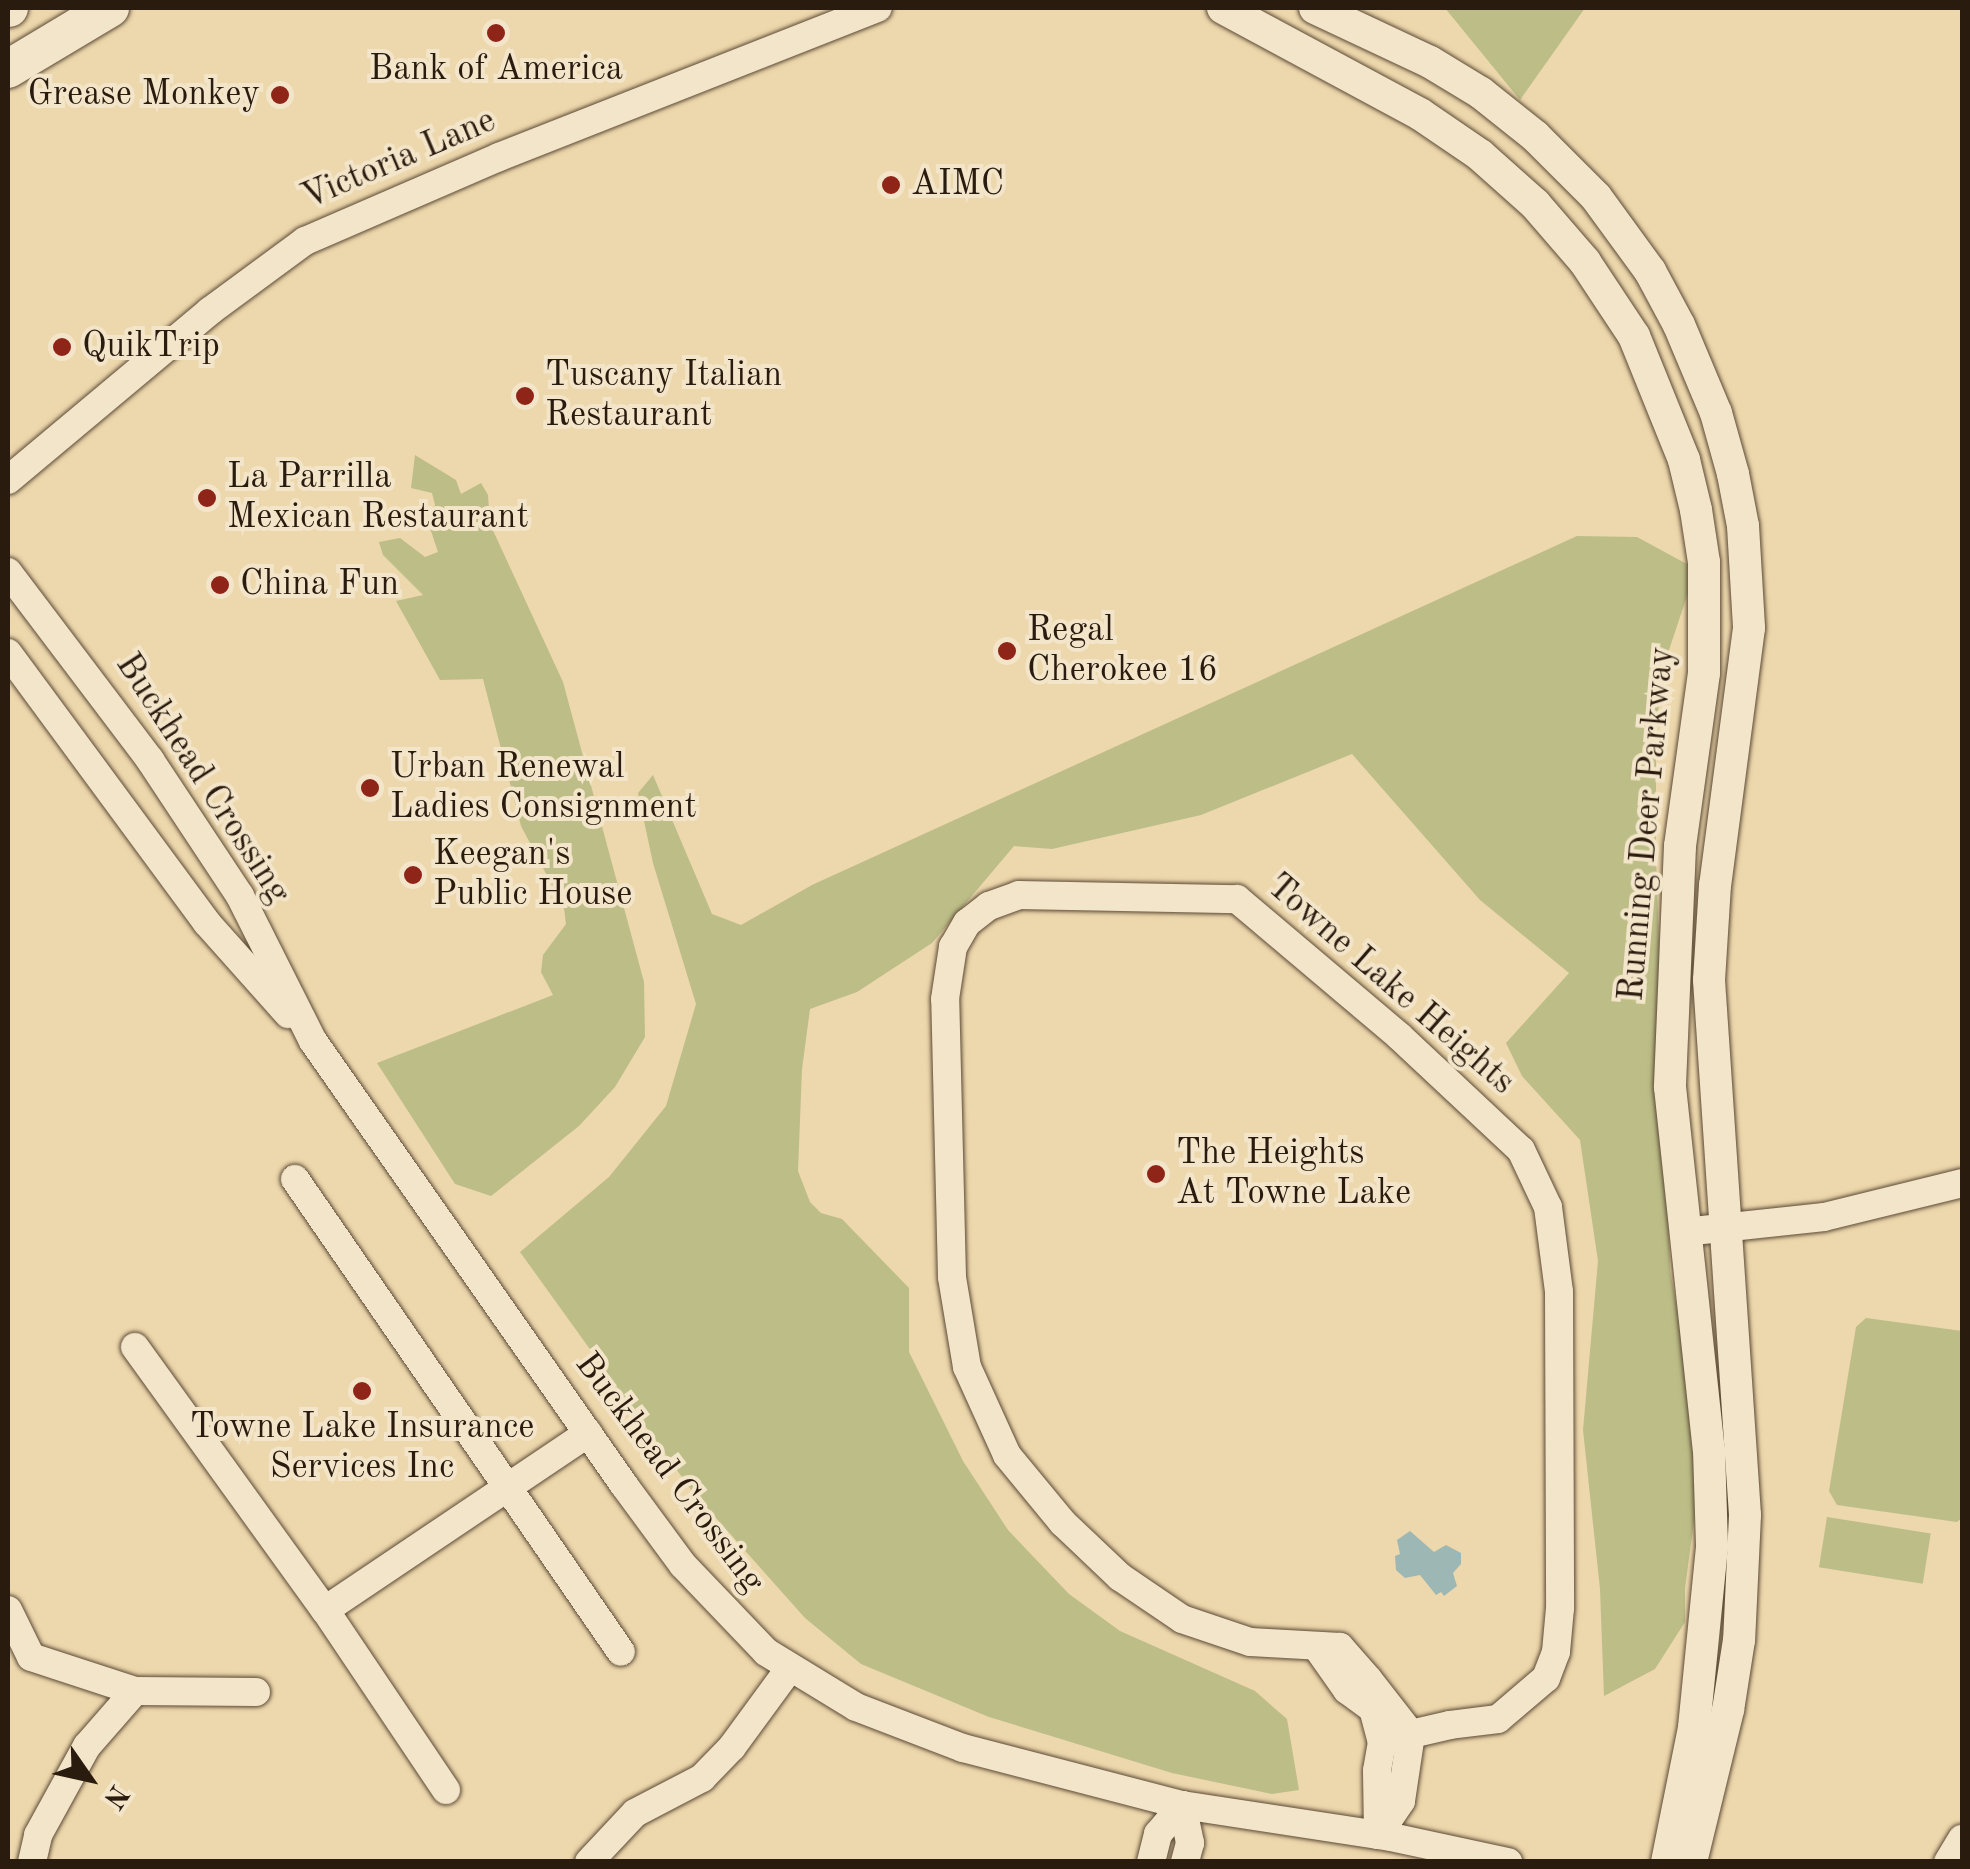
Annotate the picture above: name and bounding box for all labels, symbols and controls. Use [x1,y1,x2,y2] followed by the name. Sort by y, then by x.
[485,22,507,44] marker: Bank of America
[369,49,623,91] place label: Bank of America
[28,74,260,116] place label: Grease Monkey
[269,84,291,106] marker: Grease Monkey
[296,100,502,220] street label: Victoria Lane
[911,164,1004,206] place label: AIMC
[880,174,902,196] marker: AIMC
[82,326,220,368] place label: QuikTrip
[51,336,73,358] marker: QuikTrip
[545,355,782,437] place label: Tuscany Italian Restaurant
[514,385,536,407] marker: Tuscany Italian Restaurant
[227,457,529,539] place label: La Parrilla Mexican Restaurant
[196,487,218,509] marker: La Parrilla Mexican Restaurant
[240,564,399,606] place label: China Fun
[209,574,231,596] marker: China Fun
[1027,610,1218,692] place label: Regal Cherokee 16
[996,640,1018,662] marker: Regal Cherokee 16
[1612,645,1684,1003] street label: Running Deer Parkway
[106,646,298,912] street label: Buckhead Crossing
[390,747,697,829] place label: Urban Renewal Ladies Consignment
[359,777,381,799] marker: Urban Renewal Ladies Consignment
[433,834,632,916] place label: Keegan's Public House
[402,864,424,886] marker: Keegan's Public House
[1257,866,1523,1104] street label: Towne Lake Heights
[1176,1133,1411,1215] place label: The Heights At Towne Lake
[1145,1163,1167,1185] marker: The Heights At Towne Lake
[565,1345,773,1601] street label: Buckhead Crossing
[351,1380,373,1402] marker: Towne Lake Insurance Services Inc
[190,1407,534,1489] place label: Towne Lake Insurance Services Inc
[40,1729,140,1829] north arrow
[97,1779,132,1812] text: N

